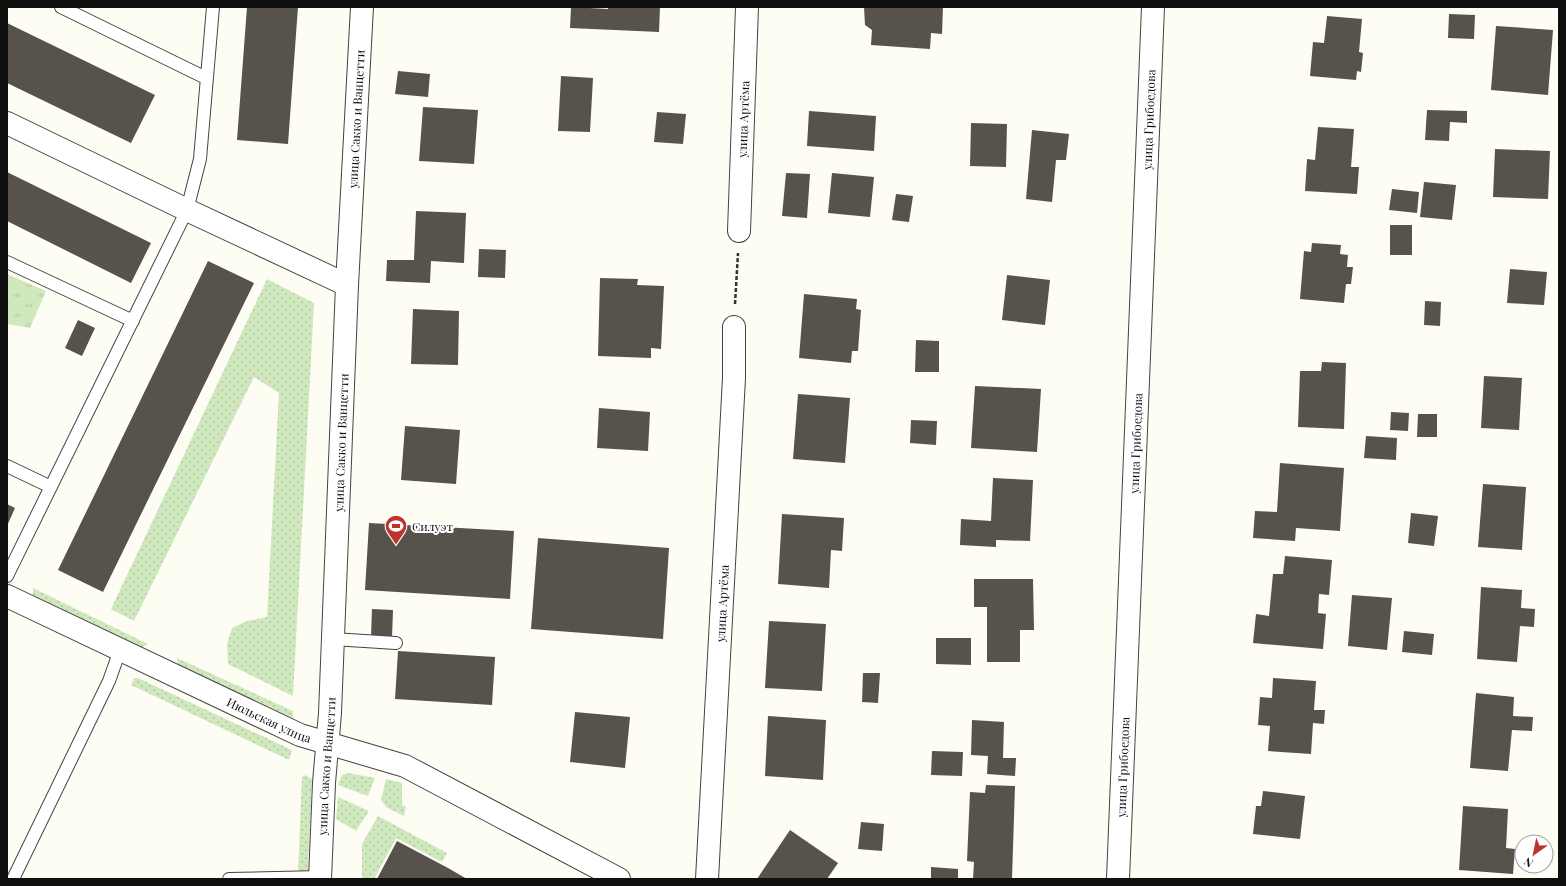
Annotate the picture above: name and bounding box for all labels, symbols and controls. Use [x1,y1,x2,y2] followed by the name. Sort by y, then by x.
[344,49,368,189] street label: улица Сакко и Ванцетти
[1138,69,1158,171] street label: улица Грибоедова
[734,80,752,159] street label: улица Артёма
[330,373,352,513] street label: улица Сакко и Ванцетти
[1125,393,1145,495] street label: улица Грибоедова
[383,513,409,546] sports icon: Силуэт
[412,518,454,534] place label: Силуэт
[712,564,732,643] street label: улица Артёма
[224,693,313,746] street label: Июльская улица
[314,696,339,837] street label: улица Сакко и Ванцетти
[1112,717,1133,819] street label: улица Грибоедова
[1514,834,1554,874] north arrow
[1521,854,1536,871] text: N

